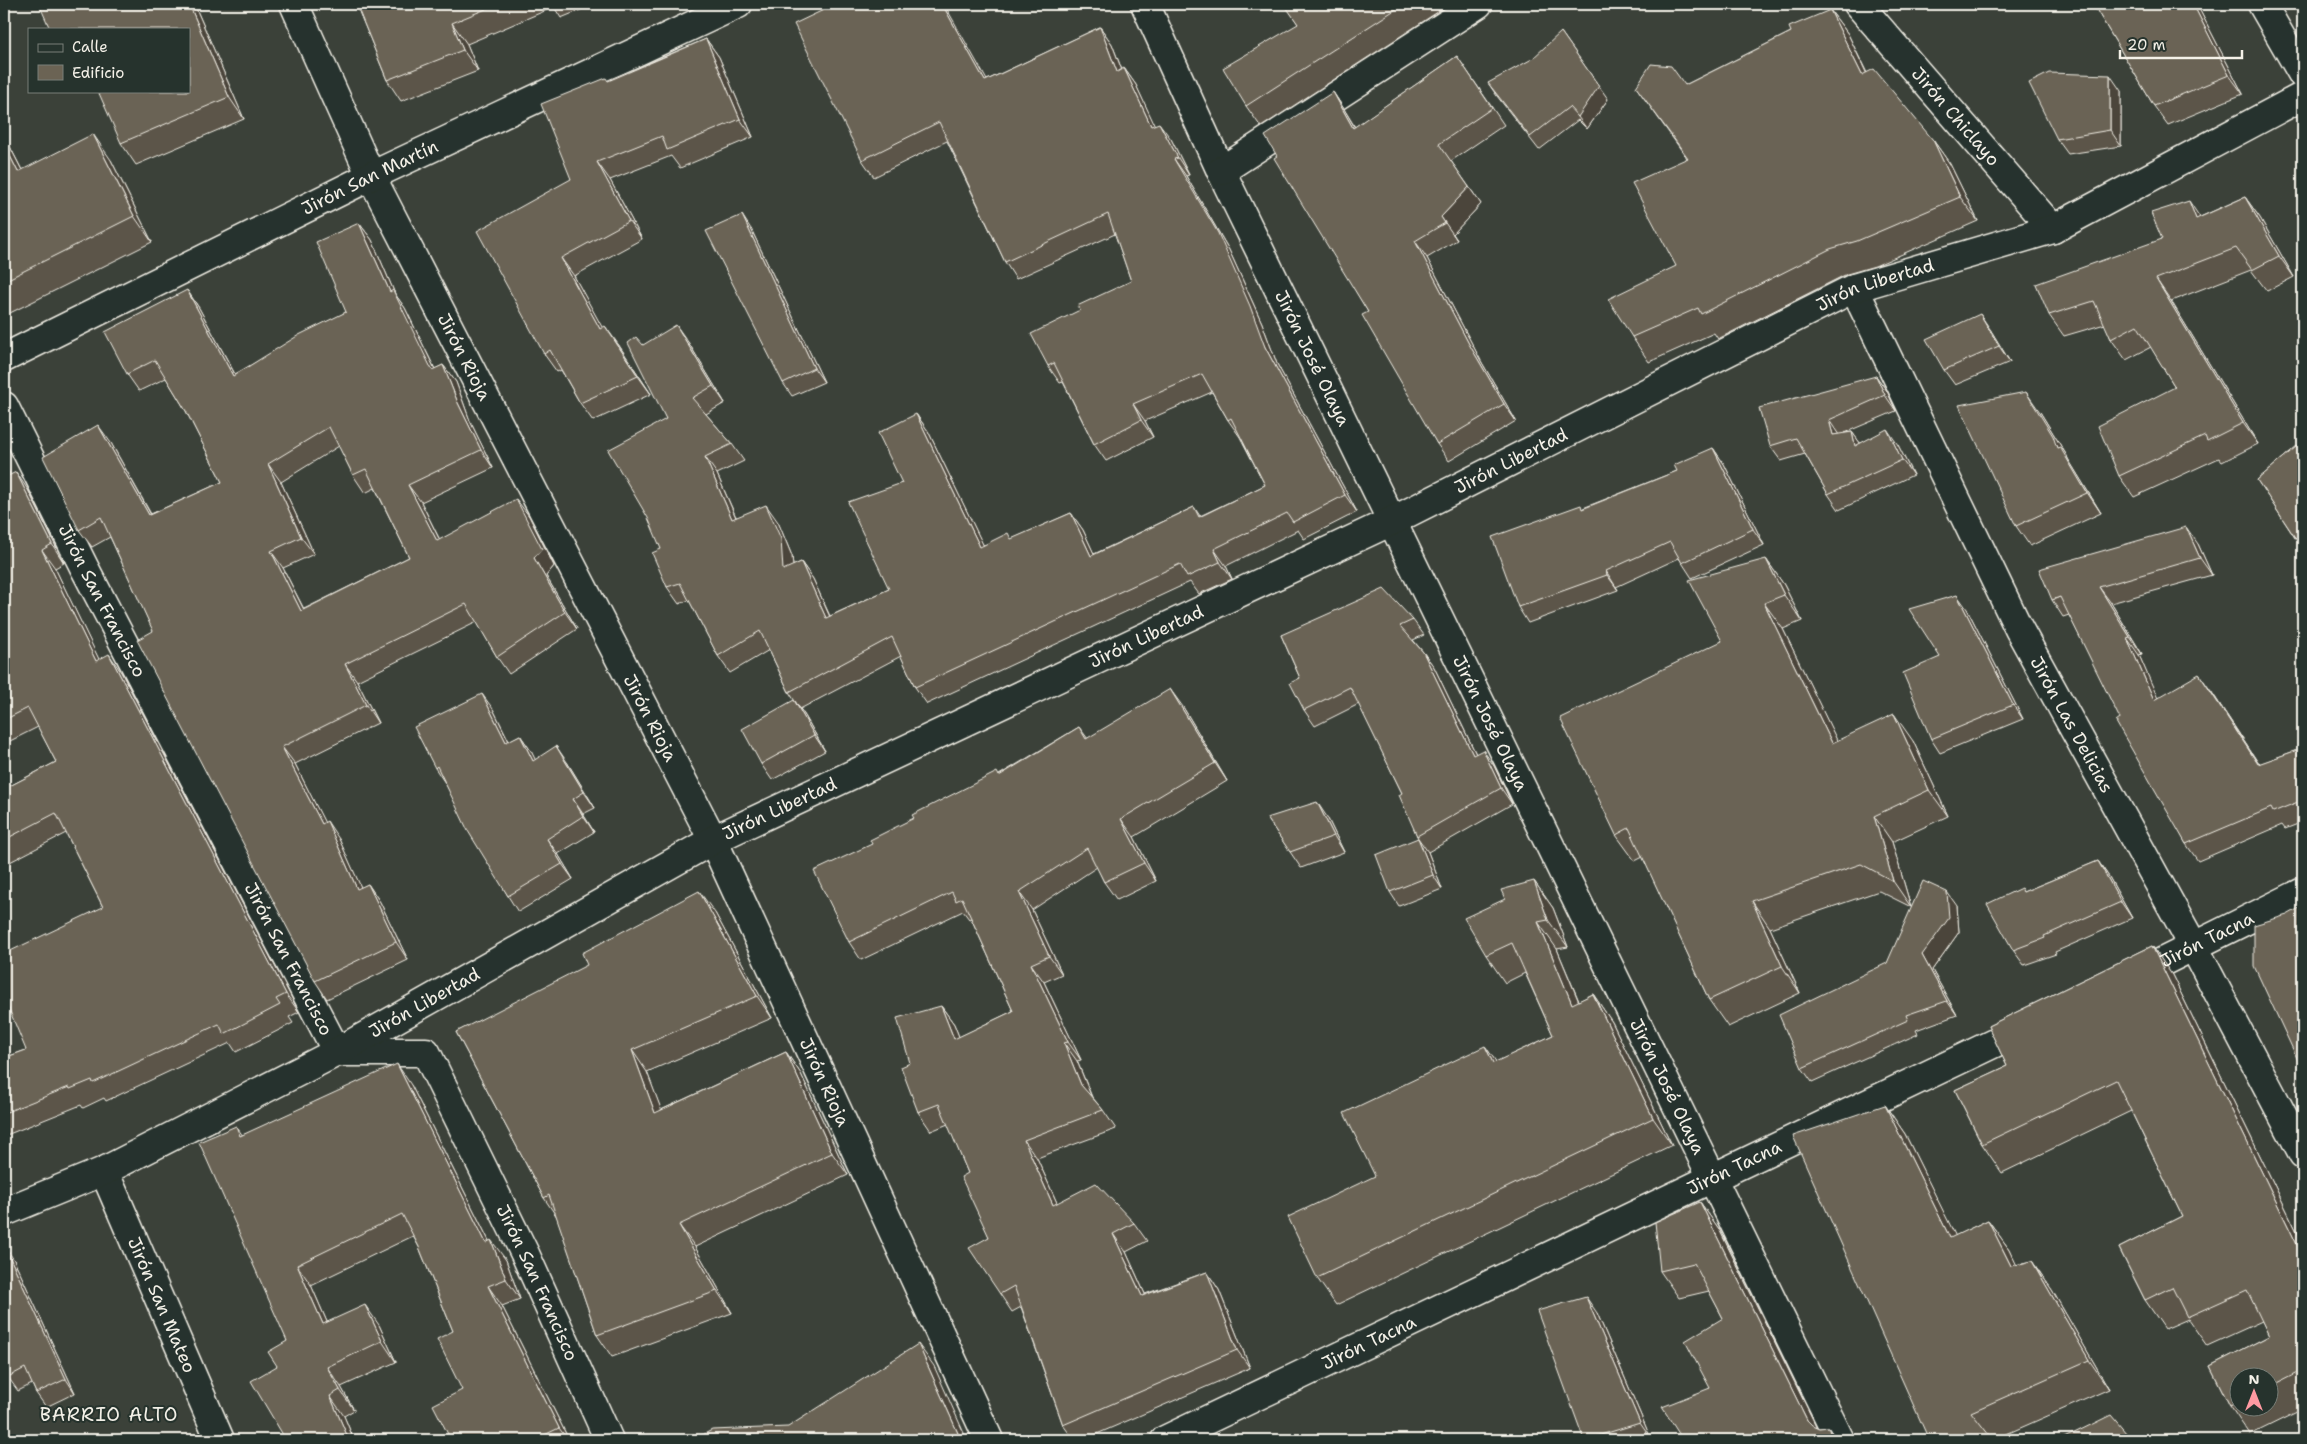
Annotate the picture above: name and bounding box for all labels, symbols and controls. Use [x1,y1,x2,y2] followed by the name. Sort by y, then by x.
[28,28,190,92] legend
[2120,28,2242,60] scale bar
[2127,35,2166,55] text: 20 m
[72,37,108,57] text: Calle
[1906,62,2005,171] street label: Jirón Chiclayo
[72,63,124,83] text: Edificio
[298,134,442,221] street label: Jirón San Martín
[1812,253,1937,317] street label: Jirón Libertad
[1269,286,1356,430] street label: Jirón José Olaya
[432,309,497,405] street label: Jirón Rioja
[1451,422,1572,499] street label: Jirón Libertad
[53,520,152,682] street label: Jirón San Francisco
[1085,599,1207,674] street label: Jirón Libertad
[1447,651,1534,795] street label: Jirón José Olaya
[2024,652,2119,797] street label: Jirón Las Delicias
[618,670,683,766] street label: Jirón Rioja
[719,772,841,846] street label: Jirón Libertad
[239,878,338,1040] street label: Jirón San Francisco
[2156,906,2258,973] street label: Jirón Tacna
[365,962,484,1044] street label: Jirón Libertad
[1624,1015,1711,1158] street label: Jirón José Olaya
[794,1034,855,1130] street label: Jirón Rioja
[1683,1135,1785,1200] street label: Jirón Tacna
[491,1201,584,1365] street label: Jirón San Francisco
[122,1233,202,1377] street label: Jirón San Mateo
[1318,1310,1420,1375] street label: Jirón Tacna
[2230,1366,2280,1416] north arrow
[2248,1370,2260,1388] text: N
[40,1402,178,1427] district label: BARRIO ALTO

